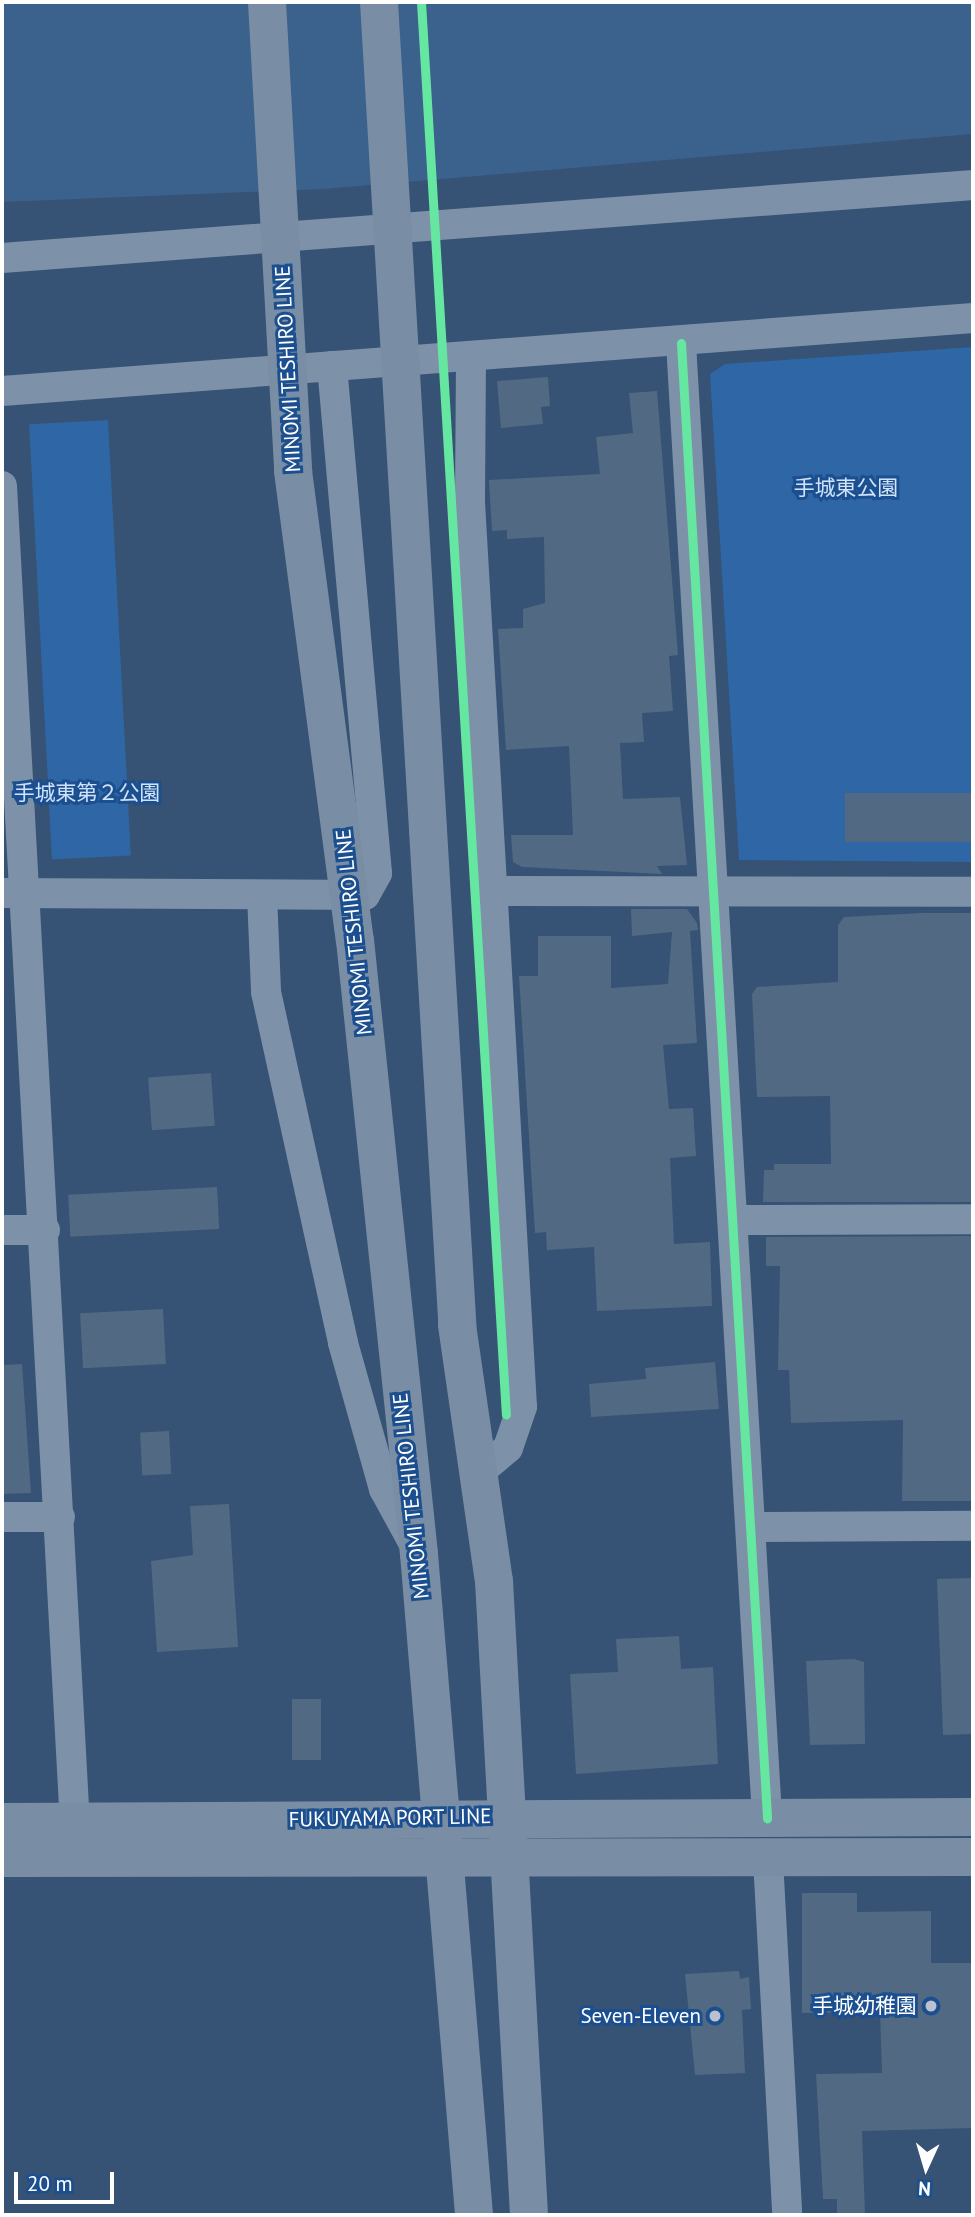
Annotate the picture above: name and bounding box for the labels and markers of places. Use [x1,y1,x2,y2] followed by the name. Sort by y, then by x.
[812,1993,917,2019] place label: 手城幼稚園
[923,1998,939,2014] marker: 手城幼稚園
[580,2003,701,2029] place label: Seven-Eleven
[707,2008,723,2024] marker: Seven-Eleven

